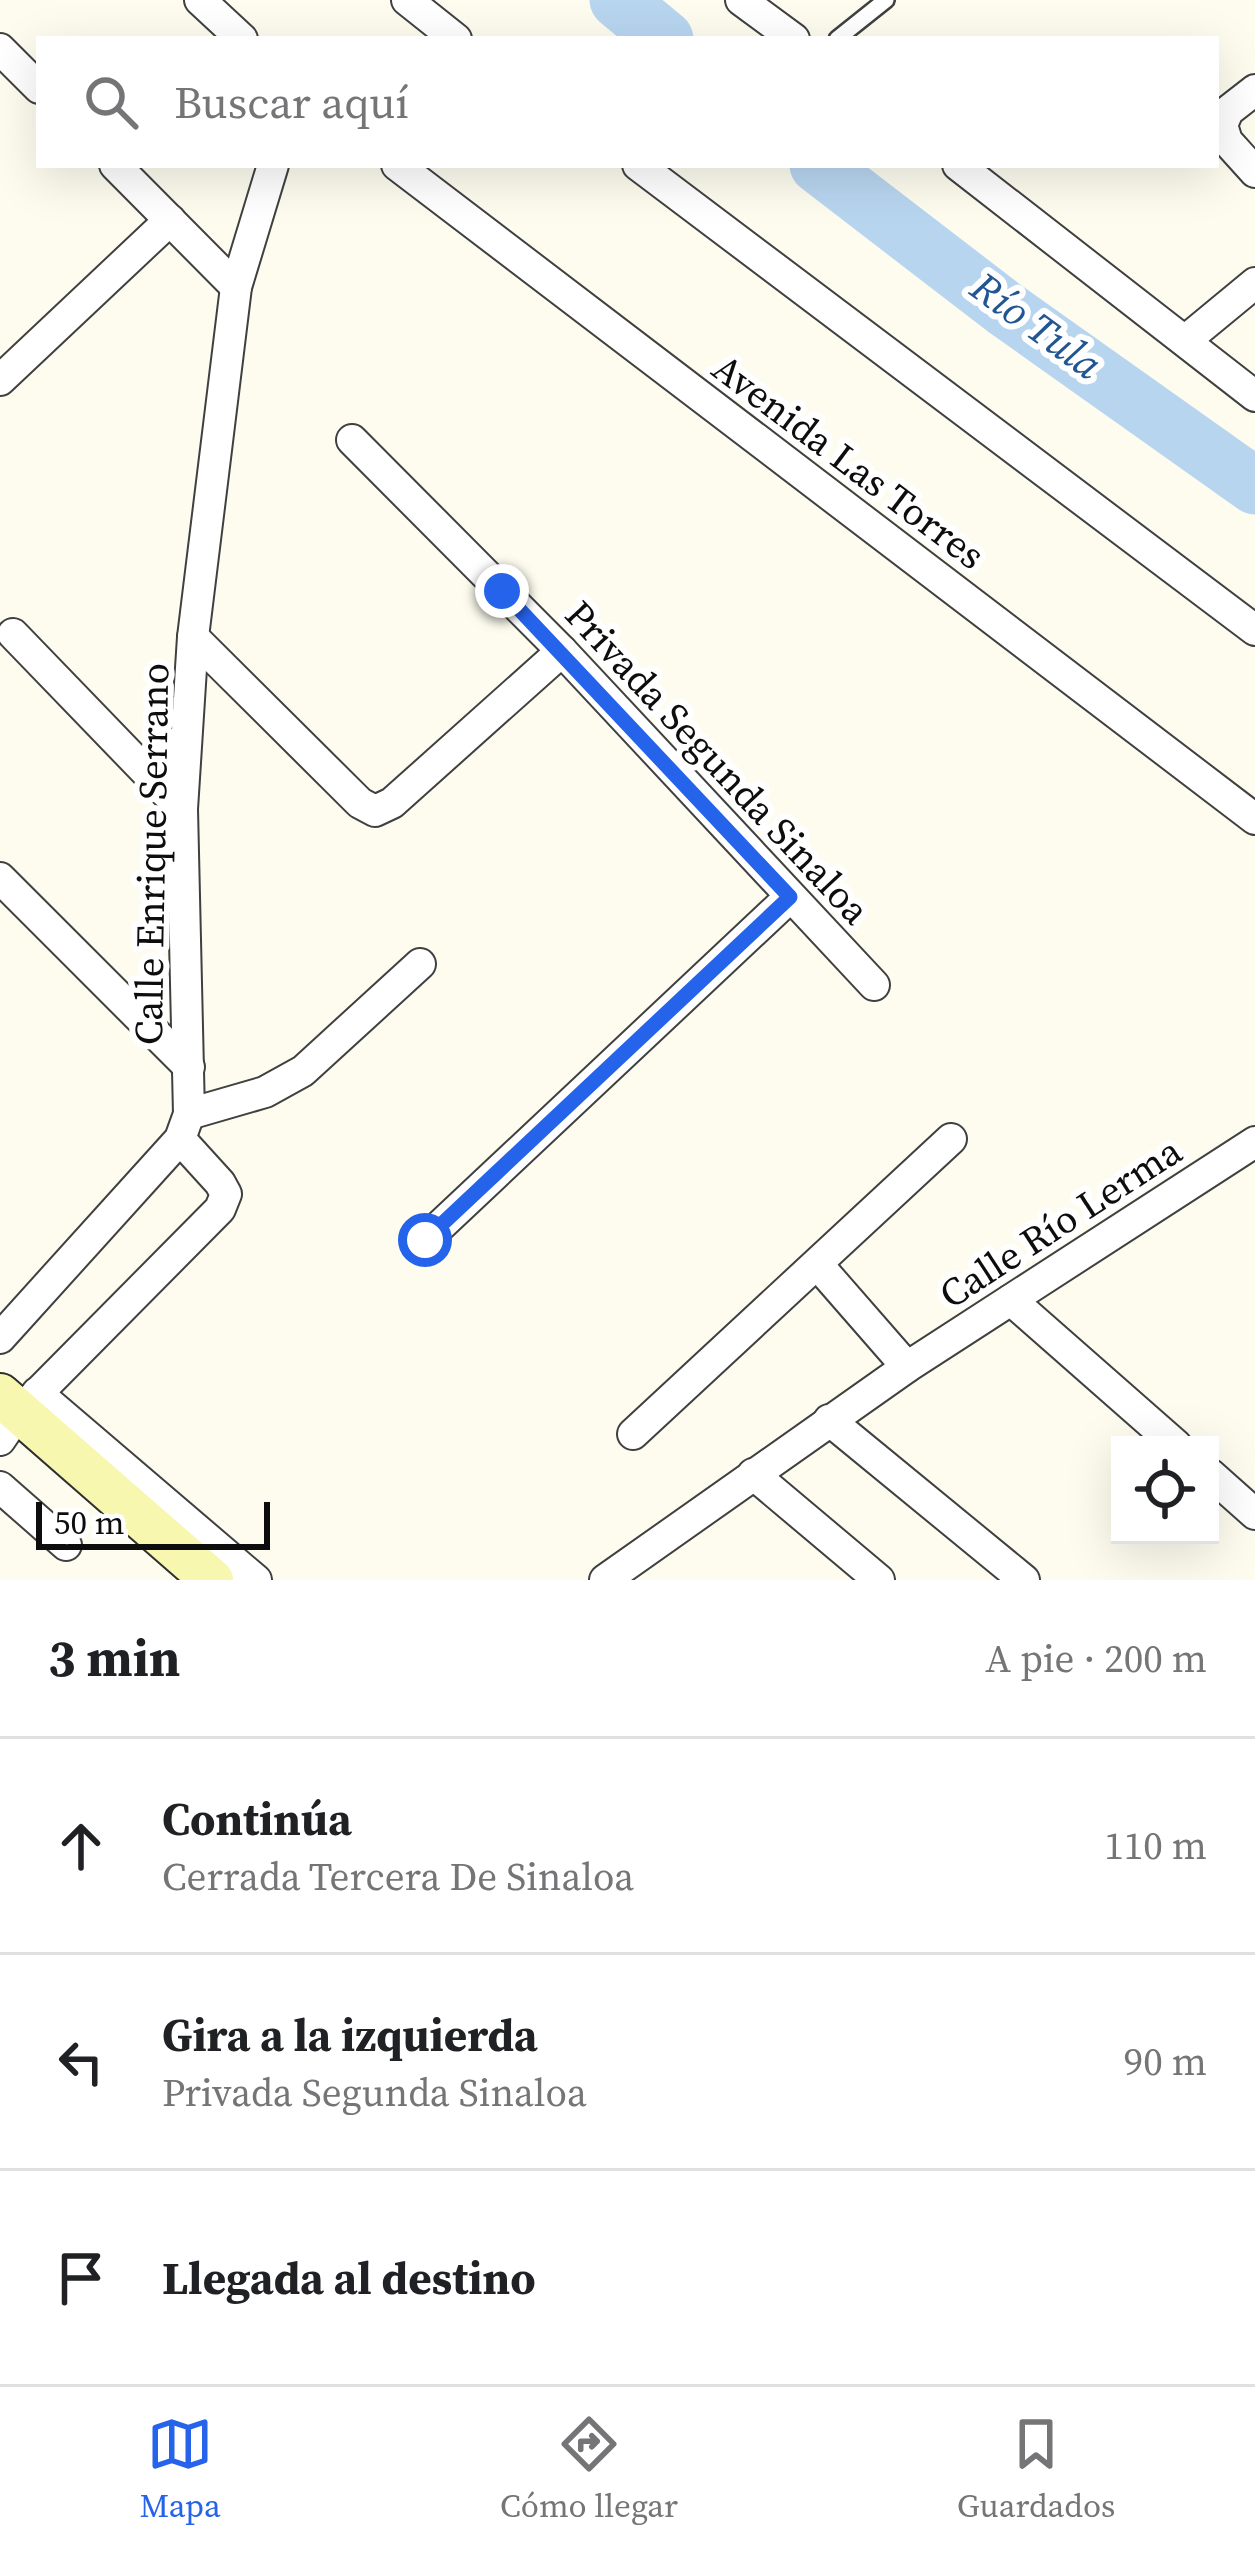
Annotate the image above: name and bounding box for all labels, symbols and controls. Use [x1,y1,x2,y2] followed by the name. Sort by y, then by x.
[36,36,1219,168] search box
[78,69,144,135] icon: search
[174,71,409,133] text: Buscar aquí
[959,257,1115,392] water label: Río Tula
[702,341,996,581] street label: Avenida Las Torres
[475,564,529,618] route end
[553,589,882,936] street label: Privada Segunda Sinaloa
[122,663,181,1046] street label: Calle Enrique Serrano
[929,1124,1192,1321] street label: Calle Río Lerma
[398,1213,452,1267] route start
[1111,1436,1219,1544] map controls
[1111,1436,1219,1544] button: locate
[36,1496,270,1549] scale bar
[54,1500,124,1545] text: 50 m
[48,1623,180,1693] text: 3 min
[985,1632,1207,1685] text: A pie · 200 m
[162,1788,352,1850] text: Continúa
[48,1813,114,1879] icon: ahead
[1104,1819,1207,1872] text: 110 m
[162,1850,634,1903] text: Cerrada Tercera De Sinaloa
[162,2004,538,2066] text: Gira a la izquierda
[48,2029,114,2095] icon: left
[1124,2035,1207,2088] text: 90 m
[162,2066,587,2119] text: Privada Segunda Sinaloa
[48,2245,114,2311] icon: arrive
[162,2247,536,2309] text: Llegada al destino
[140,2411,221,2528] tab: Mapa
[500,2411,678,2528] tab: Cómo llegar
[957,2411,1115,2528] tab: Guardados

